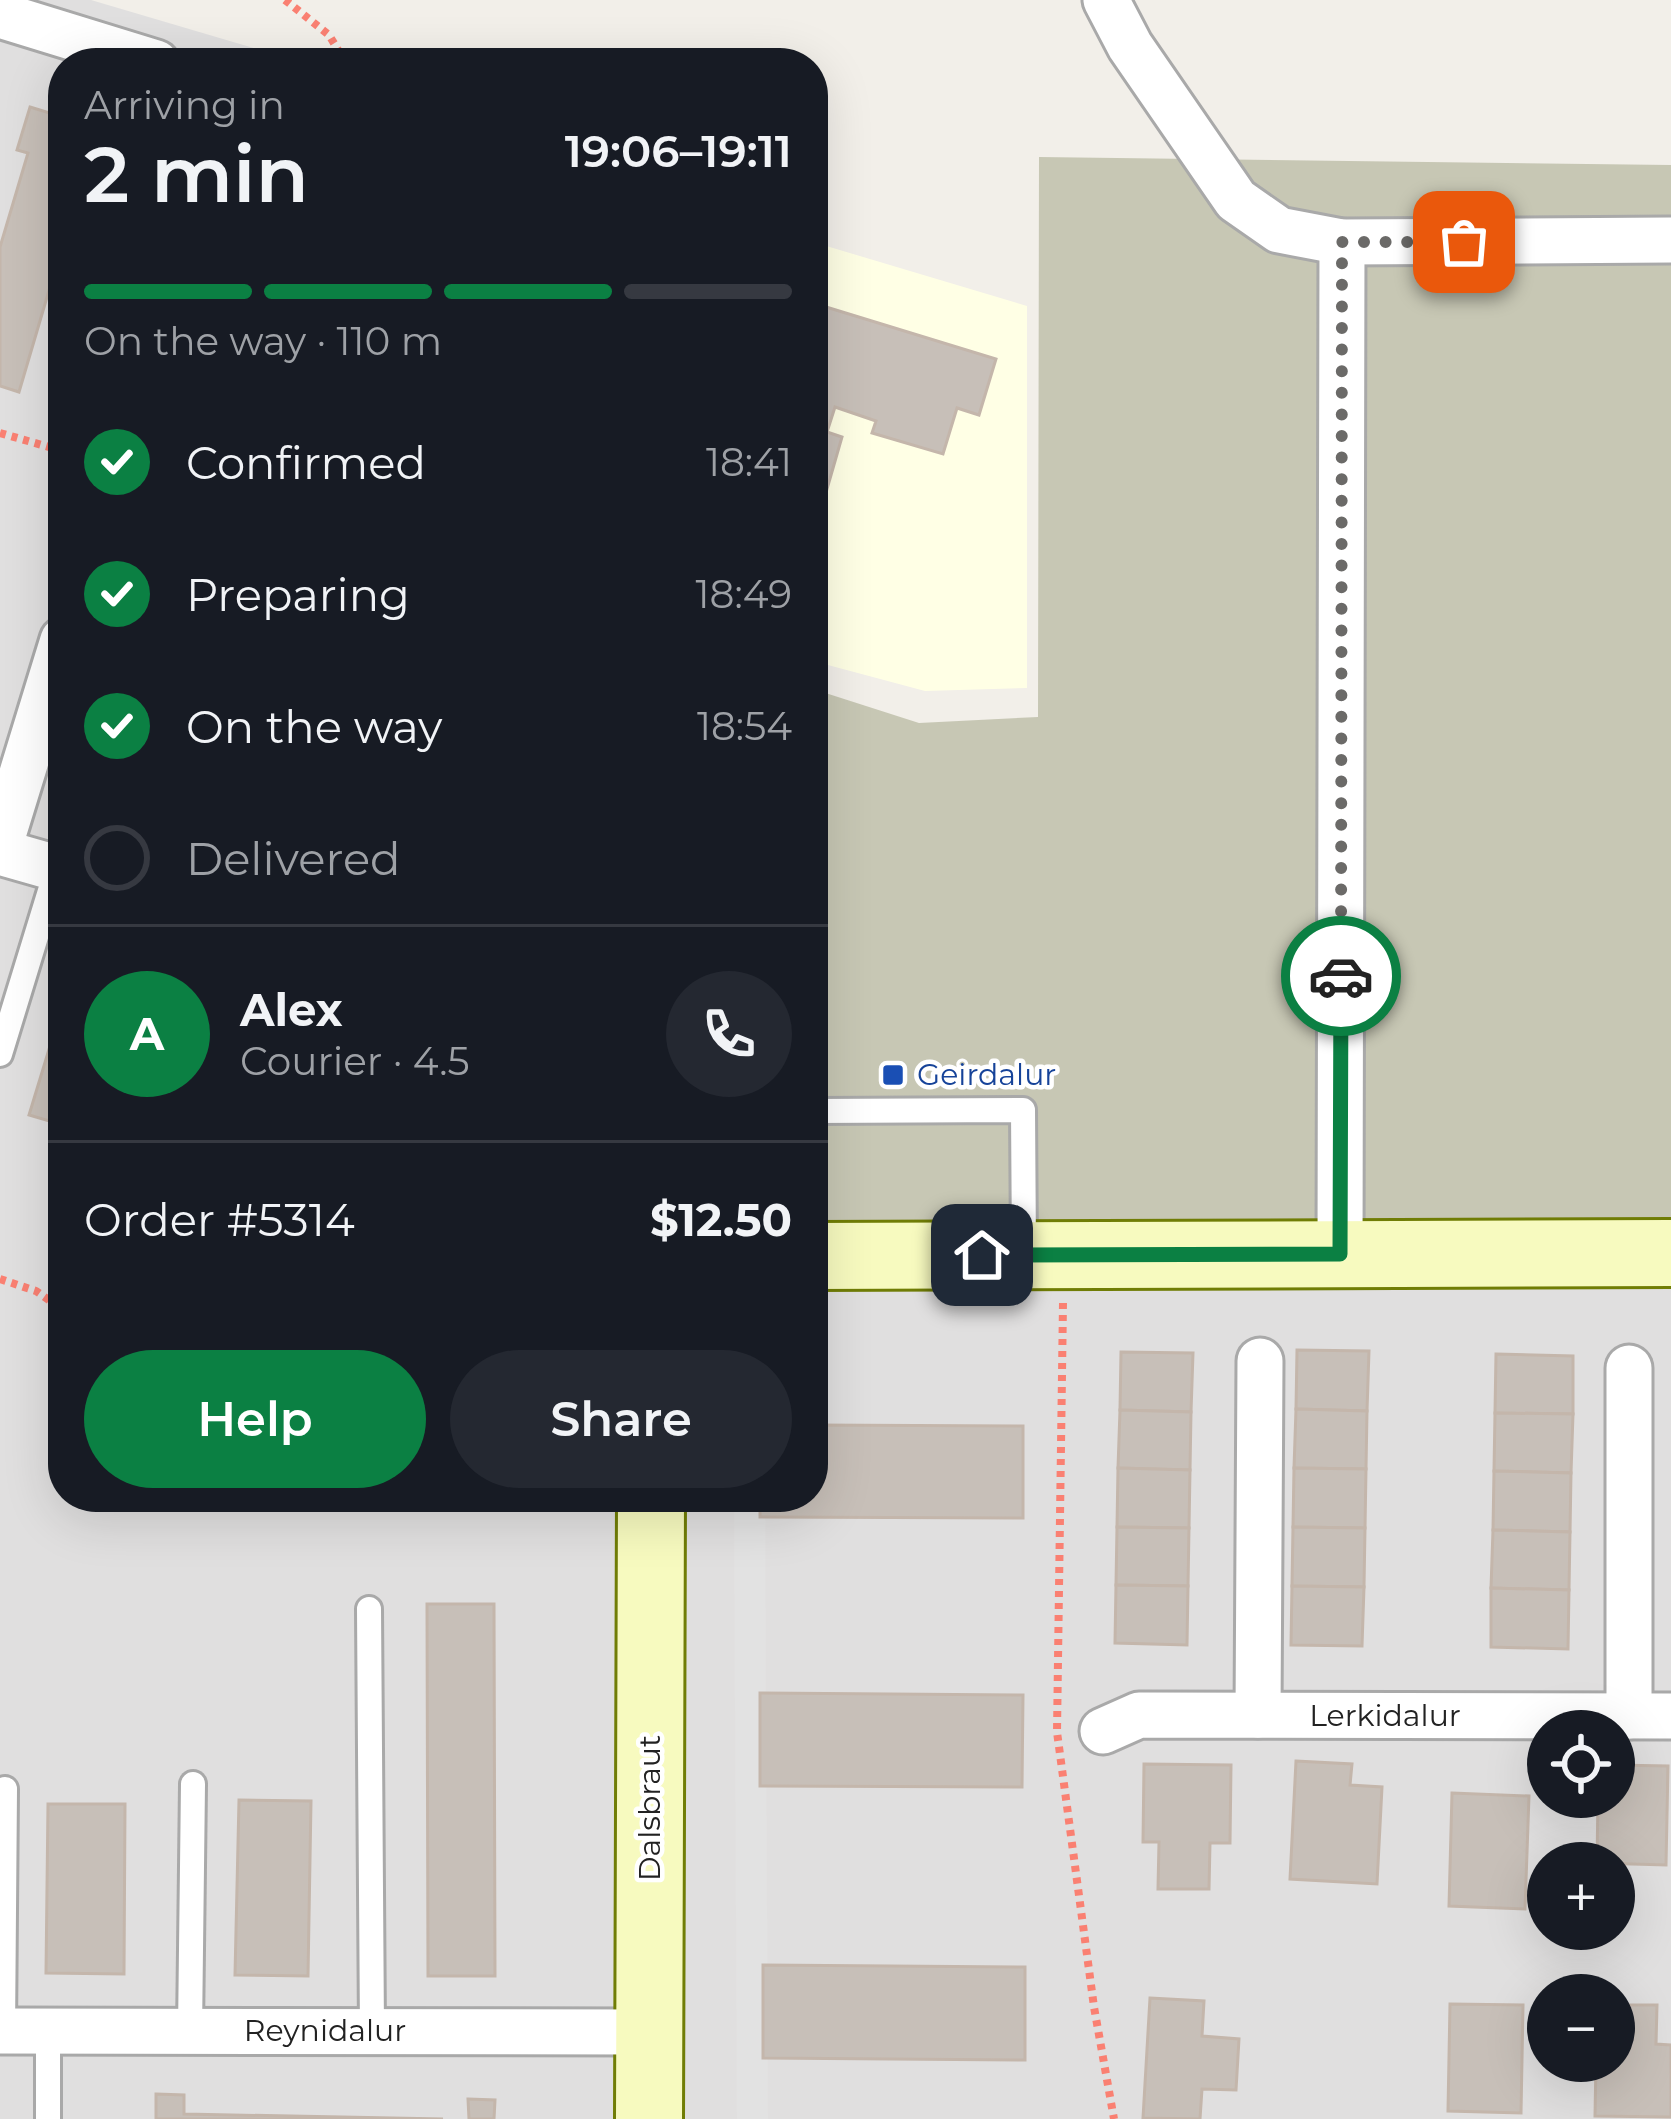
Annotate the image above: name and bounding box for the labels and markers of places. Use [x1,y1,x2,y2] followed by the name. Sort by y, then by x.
[1413,191,1515,293] pin
[917,1056,1056,1093] place label: Geirdalur
[880,1062,906,1088] marker: Geirdalur
[931,1204,1033,1306] pin

